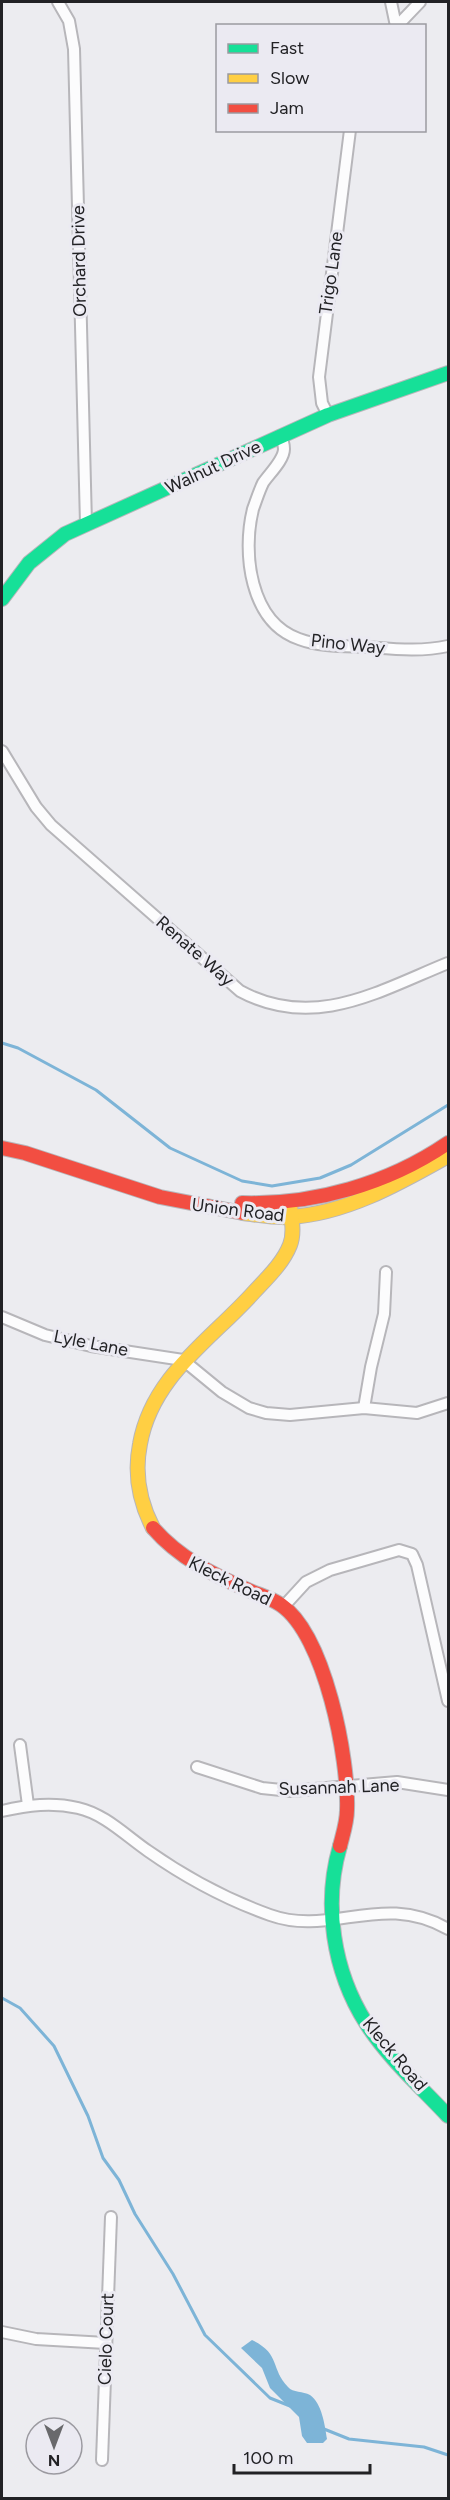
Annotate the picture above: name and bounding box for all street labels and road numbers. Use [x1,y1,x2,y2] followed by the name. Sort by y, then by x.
[67,205,91,317] street label: Orchard Drive
[314,230,348,316] street label: Trigo Lane
[162,435,264,499] street label: Walnut Drive
[310,629,387,659] street label: Pino Way
[151,911,239,991] street label: Renate Way
[190,1193,286,1227] street label: Union Road
[52,1325,130,1361] street label: Lyle Lane
[185,1552,275,1610] street label: Kleck Road
[278,1774,400,1800] street label: Susannah Lane
[358,2013,432,2095] street label: Kleck Road
[93,2292,119,2385] street label: Cielo Court

